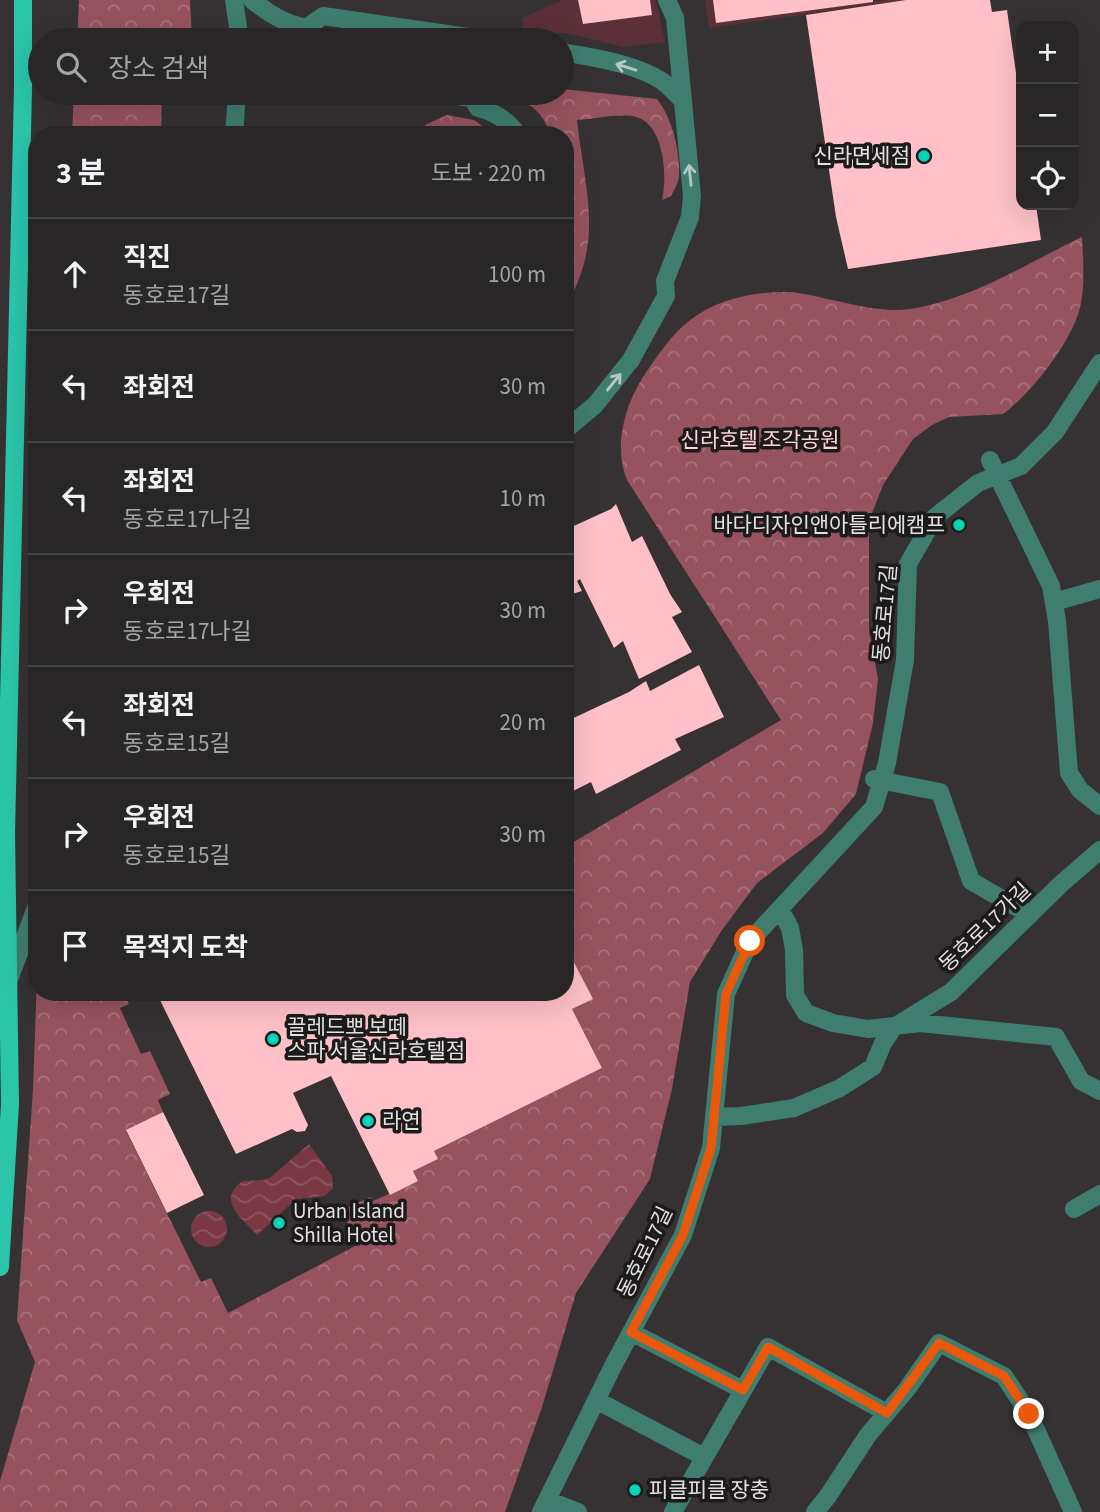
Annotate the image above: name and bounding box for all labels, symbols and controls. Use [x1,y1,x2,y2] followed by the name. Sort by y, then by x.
[1016,21,1079,210] map controls
[1016,21,1079,84] button: +
[28,28,574,105] search box
[52,48,90,86] icon: search
[108,50,209,87] text: 장소 검색
[615,60,637,73] one-way arrow
[1016,84,1079,147] button: −
[813,141,910,171] place label: 신라면세점
[1016,147,1079,210] button: locate
[916,148,932,164] marker: 신라면세점
[56,152,105,195] text: 3 분
[431,157,546,190] text: 도보 · 220 m
[683,164,696,187] one-way arrow
[123,239,171,276] text: 직진
[56,255,94,293] icon: ahead
[488,258,546,291] text: 100 m
[123,279,231,312] text: 동호로17길
[56,367,94,405] icon: left
[123,369,195,406] text: 좌회전
[499,370,546,403] text: 30 m
[606,374,621,392] one-way arrow
[681,425,839,455] park label: 신라호텔 조각공원
[123,463,195,500] text: 좌회전
[56,479,94,517] icon: left
[499,482,546,515] text: 10 m
[123,503,252,536] text: 동호로17나길
[713,510,945,540] place label: 바다디자인앤아틀리에캠프
[951,517,967,533] marker: 바다디자인앤아틀리에캠프
[866,563,904,663] street label: 동호로17길
[123,575,195,612] text: 우회전
[56,591,94,629] icon: right
[499,594,546,627] text: 30 m
[123,615,252,648] text: 동호로17나길
[123,687,195,724] text: 좌회전
[56,703,94,741] icon: left
[499,706,546,739] text: 20 m
[123,727,231,760] text: 동호로15길
[123,799,195,836] text: 우회전
[56,815,94,853] icon: right
[499,818,546,851] text: 30 m
[123,839,231,872] text: 동호로15길
[932,875,1038,979] street label: 동호로17가길
[734,925,765,956] route start
[56,927,94,965] icon: arrive
[123,929,248,966] text: 목적지 도착
[287,1012,465,1066] place label: 끌레드뽀 보떼 스파 서울신라호텔점
[265,1031,281,1047] marker: 끌레드뽀 보떼 스파 서울신라호텔점
[382,1106,421,1136] place label: 라연
[360,1113,376,1129] marker: 라연
[293,1196,405,1250] place label: Urban Island Shilla Hotel
[610,1201,680,1303] street label: 동호로17길
[271,1215,287,1231] marker: Urban Island Shilla Hotel
[1013,1398,1044,1429] route end
[649,1475,769,1505] place label: 피클피클 장충
[627,1482,643,1498] marker: 피클피클 장충

